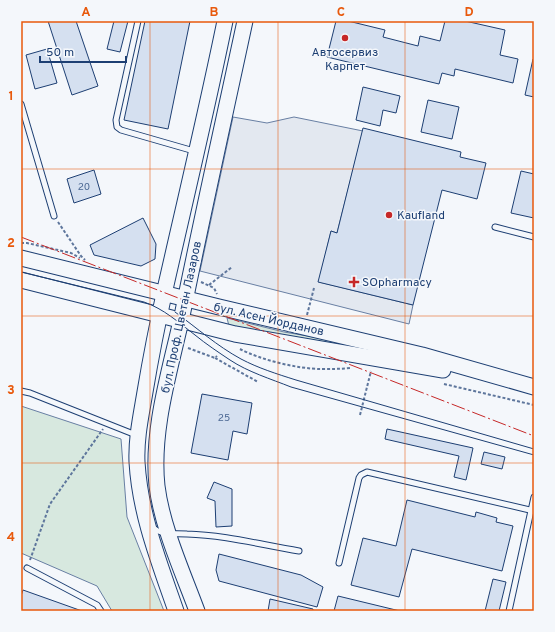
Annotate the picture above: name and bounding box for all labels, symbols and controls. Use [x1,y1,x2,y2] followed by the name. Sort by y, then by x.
[81,5,91,21] text: A
[210,5,219,21] text: B
[337,5,345,21] text: C
[464,5,474,21] text: D
[340,33,350,43] marker: Автосервиз Карпет
[40,38,126,64] scale bar
[46,45,74,61] text: 50 m
[312,45,378,75] place label: Автосервиз Карпет
[8,89,14,105] text: 1
[78,181,90,194] house number: 20
[397,208,445,224] place label: Kaufland
[384,210,394,220] marker: Kaufland
[7,236,15,252] text: 2
[158,240,206,395] street label: бул. Проф. Цветан Лазаров
[362,275,432,291] place label: SOpharmacy
[349,277,359,287] marker: SOpharmacy
[212,299,326,340] street label: бул. Асен Йорданов
[7,383,15,399] text: 3
[218,412,230,425] house number: 25
[7,530,15,546] text: 4

